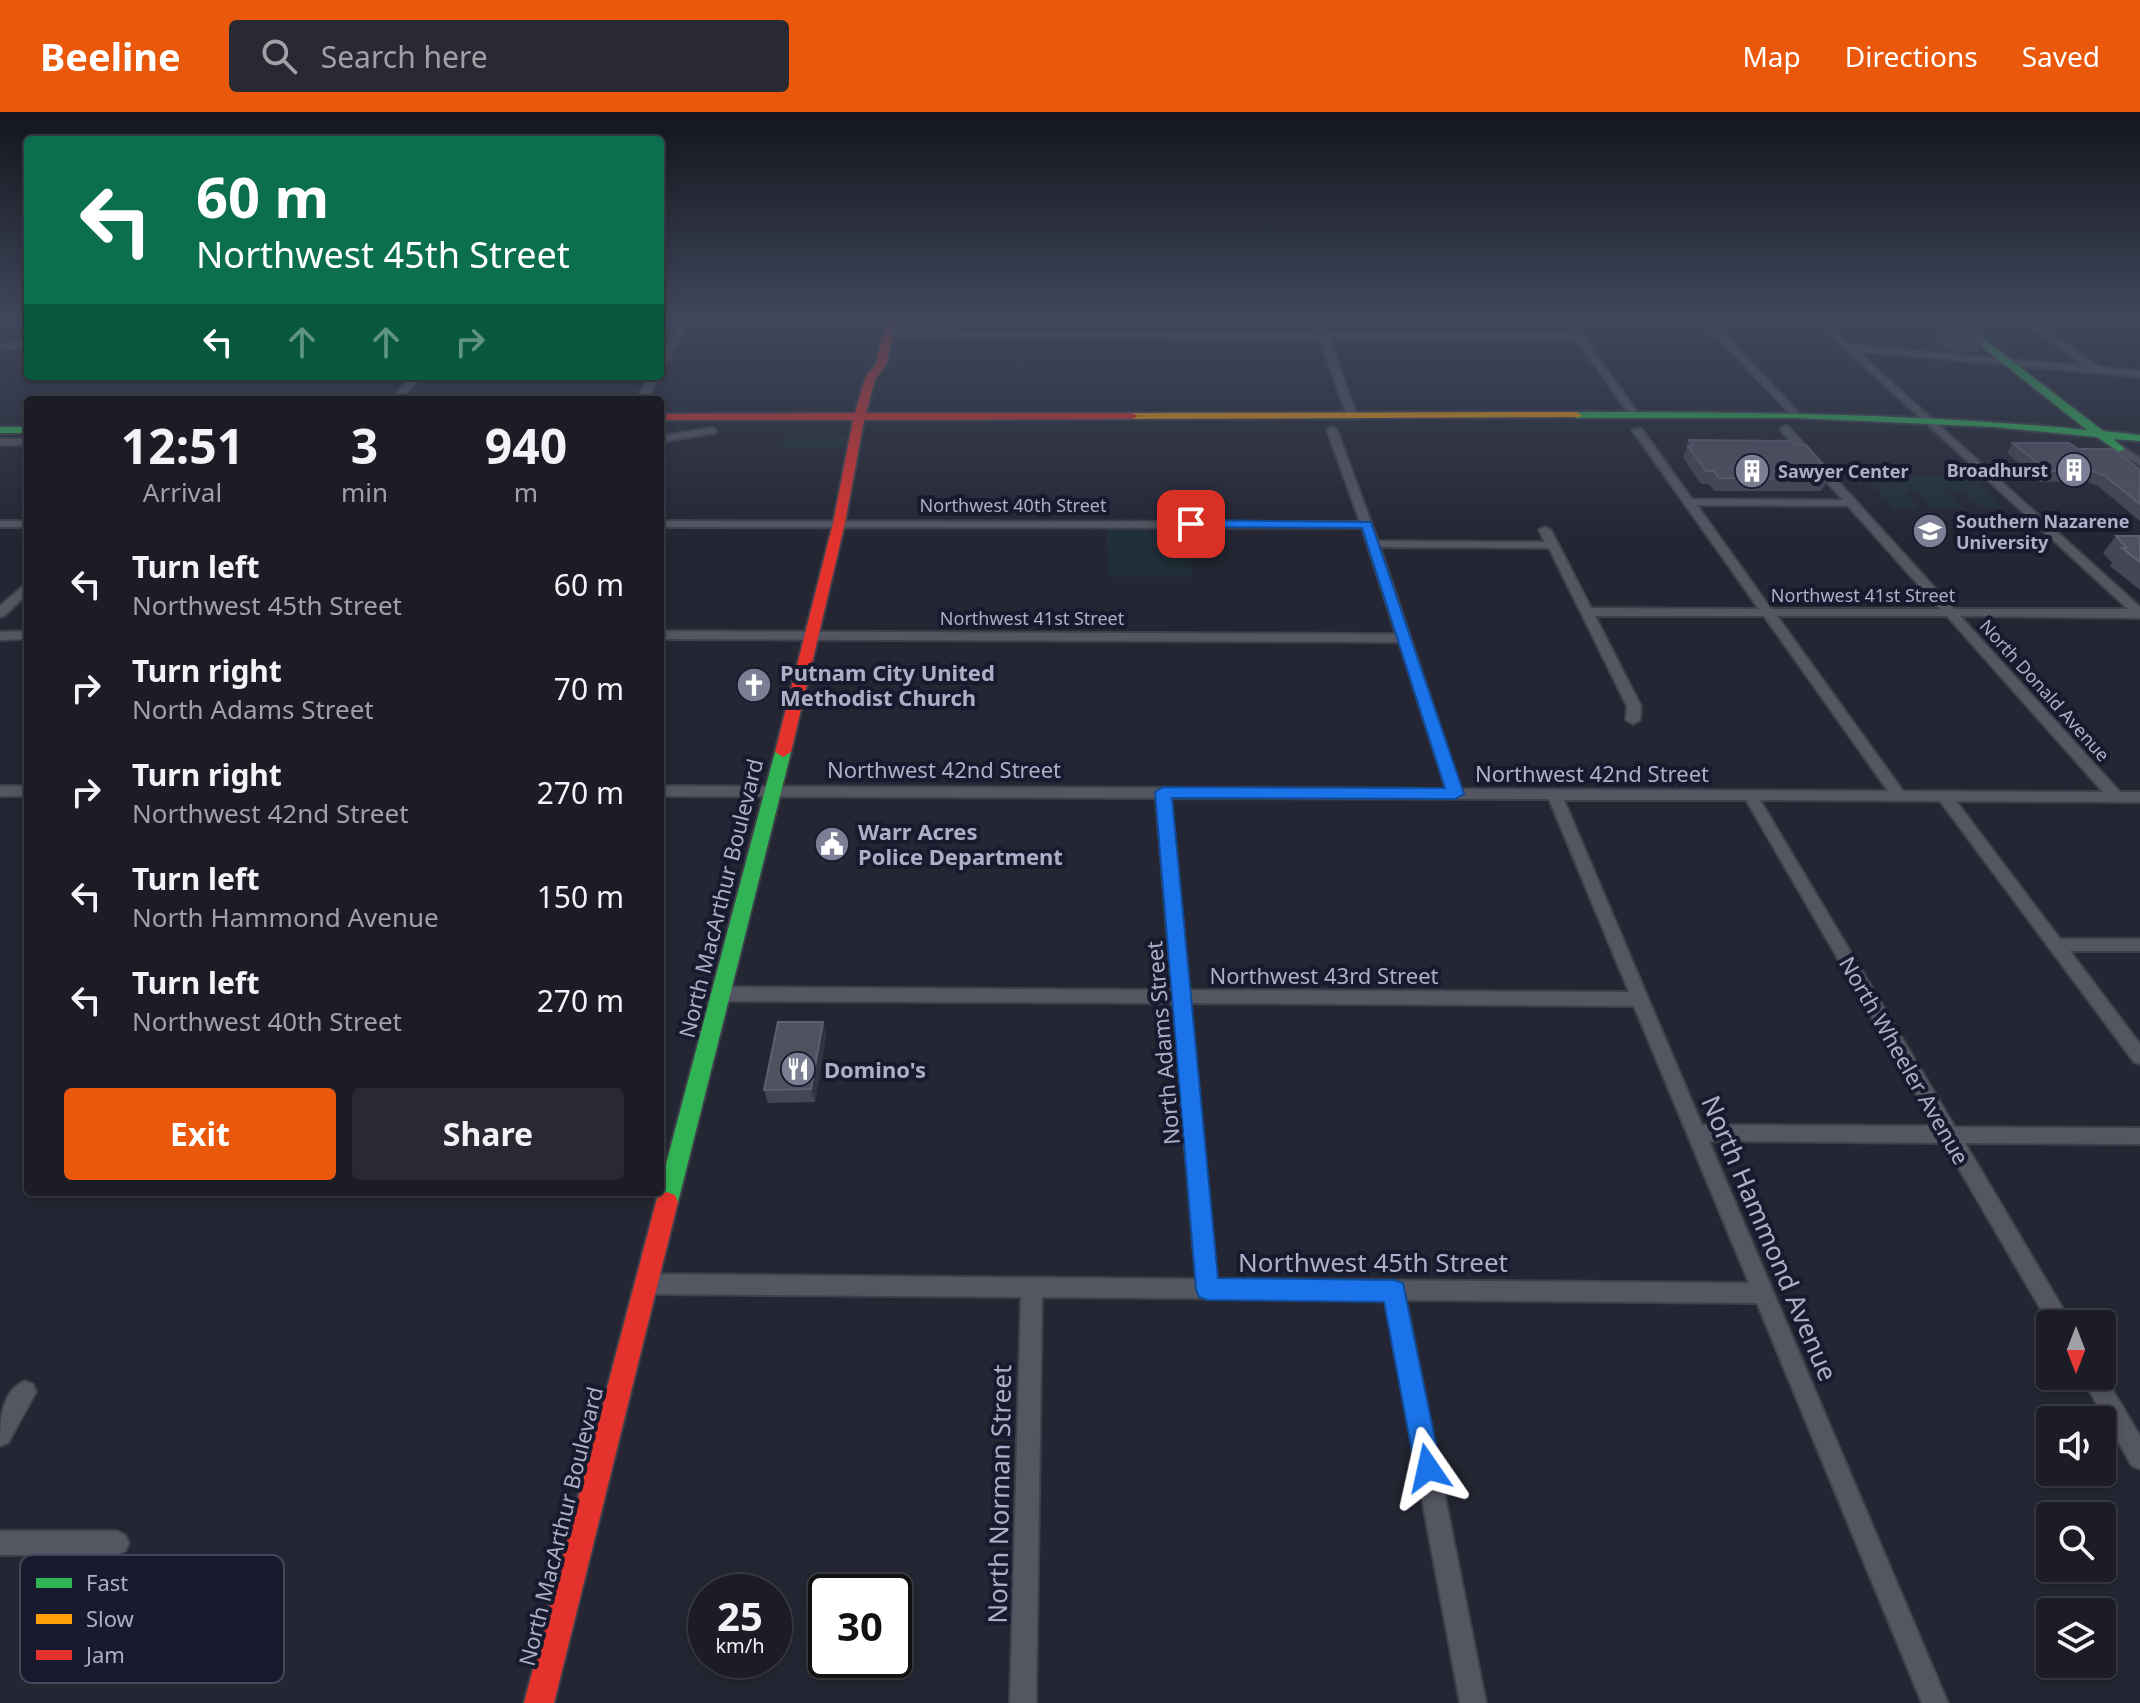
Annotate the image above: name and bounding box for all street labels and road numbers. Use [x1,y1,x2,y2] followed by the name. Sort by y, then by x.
[920,493,1107,517] street label: Northwest 40th Street
[1771,583,1956,607] street label: Northwest 41st Street
[940,606,1125,630] street label: Northwest 41st Street
[1975,614,2115,766] street label: North Donald Avenue
[827,754,1061,784] street label: Northwest 42nd Street
[671,755,769,1041] street label: North MacArthur Boulevard
[1475,758,1709,788] street label: Northwest 42nd Street
[1138,940,1186,1146] street label: North Adams Street
[1833,951,1977,1169] street label: North Wheeler Avenue
[1209,960,1439,990] street label: Northwest 43rd Street
[1694,1090,1846,1386] street label: North Hammond Avenue
[1238,1244,1508,1280] street label: Northwest 45th Street
[979,1364,1019,1624] street label: North Norman Street
[511,1383,609,1669] street label: North MacArthur Boulevard

